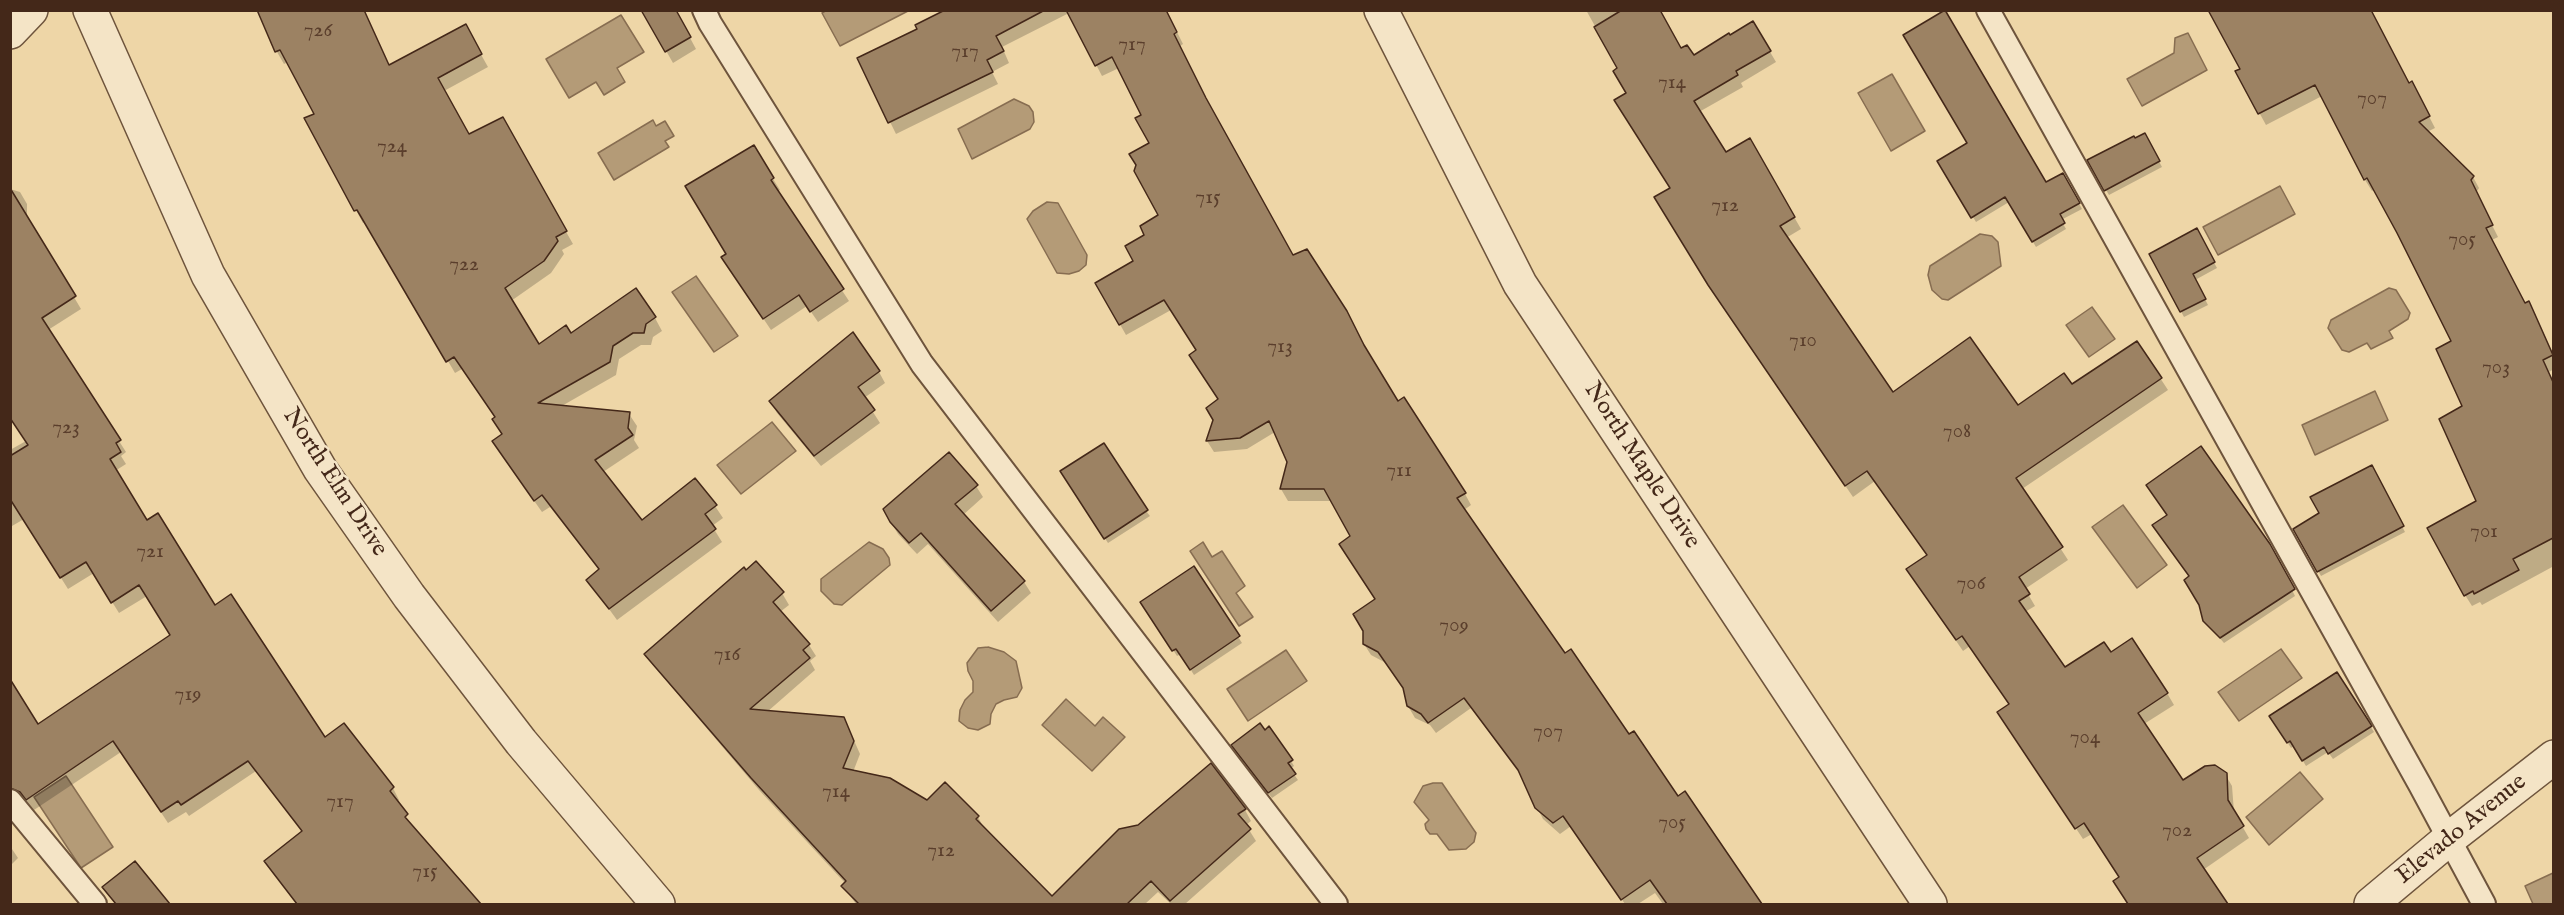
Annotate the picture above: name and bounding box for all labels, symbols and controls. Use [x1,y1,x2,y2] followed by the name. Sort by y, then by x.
[304,19,332,45] house number: 726
[1118,33,1146,59] house number: 717
[951,40,979,66] house number: 717
[1658,71,1686,97] house number: 714
[2357,87,2387,113] house number: 707
[377,135,407,161] house number: 724
[1195,186,1221,212] house number: 715
[1711,194,1739,220] house number: 712
[2448,228,2476,254] house number: 705
[449,253,479,279] house number: 722
[1789,329,1817,355] house number: 710
[1267,335,1293,361] house number: 713
[2482,356,2510,382] house number: 703
[1577,377,1705,555] street label: North Maple Drive
[275,403,393,563] street label: North Elm Drive
[52,416,80,442] house number: 723
[1943,420,1971,446] house number: 708
[1386,459,1412,485] house number: 711
[2470,520,2498,546] house number: 701
[136,540,164,566] house number: 721
[1957,572,1985,598] house number: 706
[1439,614,1469,640] house number: 709
[714,643,740,669] house number: 716
[175,683,201,709] house number: 719
[1533,720,1563,746] house number: 707
[2070,726,2100,752] house number: 704
[2391,769,2533,891] street label: Elevado Avenue
[822,780,850,806] house number: 714
[326,790,354,816] house number: 717
[1658,811,1686,837] house number: 705
[2162,819,2192,845] house number: 702
[927,839,955,865] house number: 712
[412,860,438,886] house number: 715

